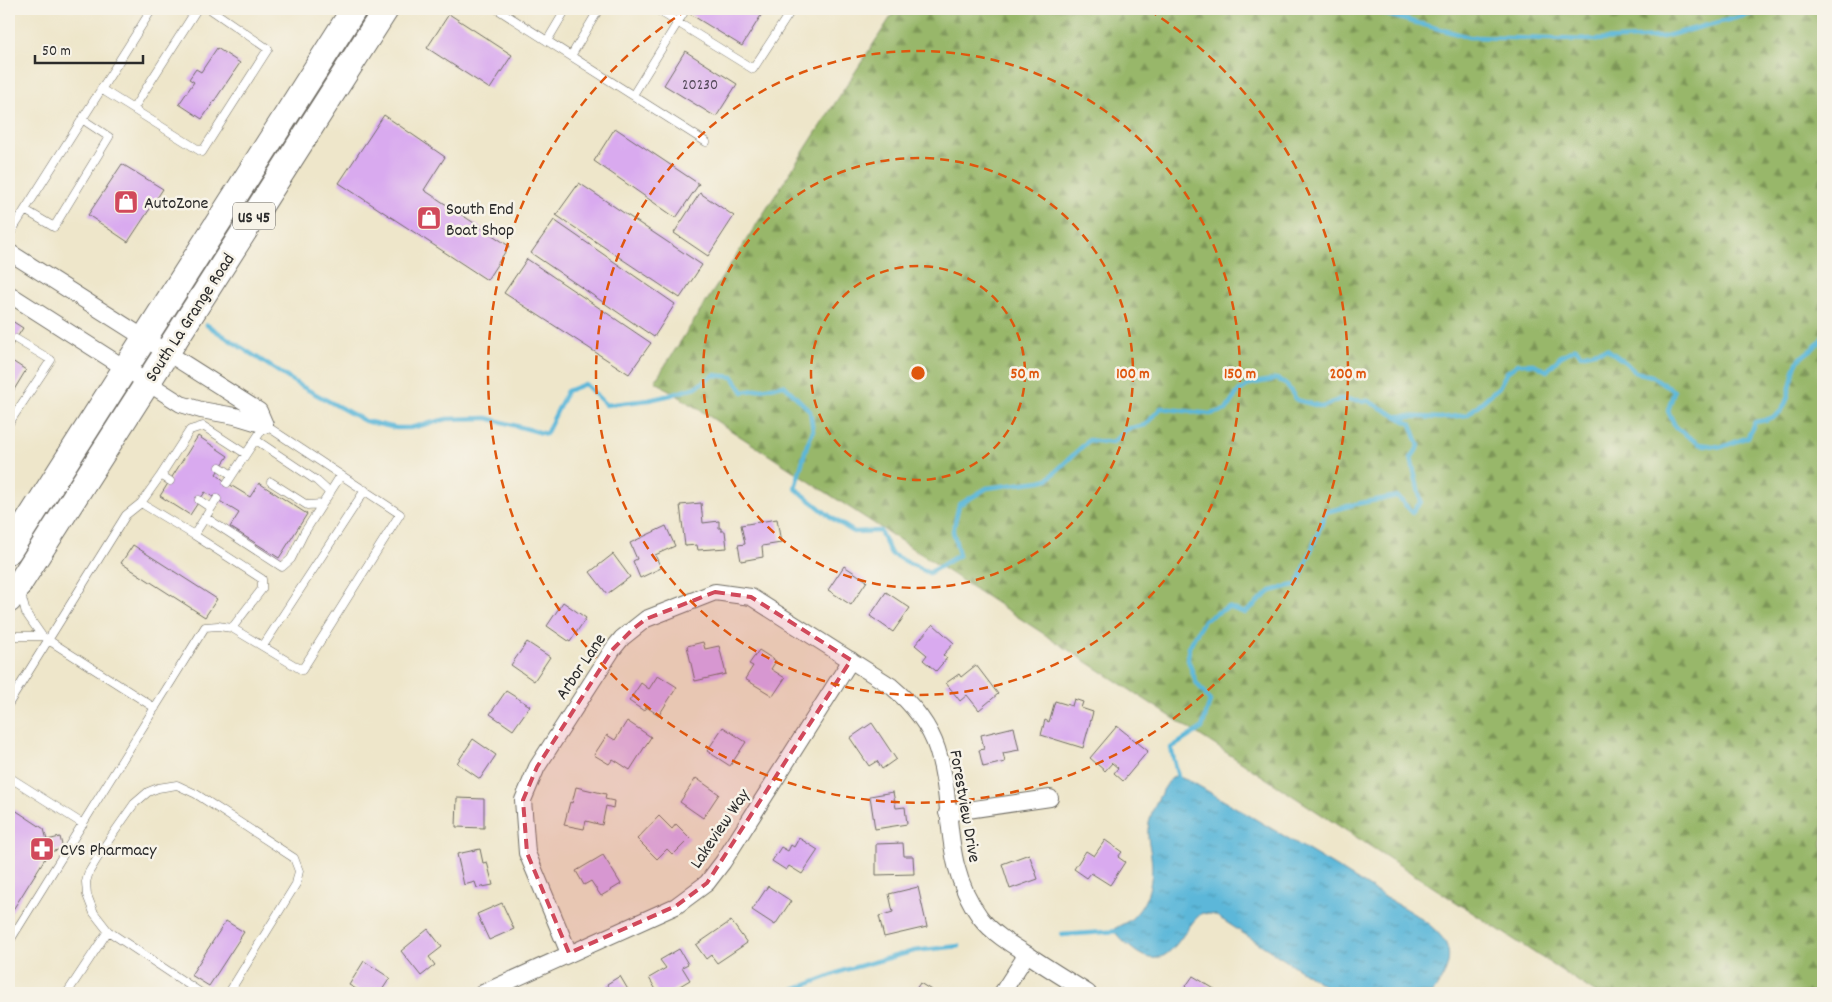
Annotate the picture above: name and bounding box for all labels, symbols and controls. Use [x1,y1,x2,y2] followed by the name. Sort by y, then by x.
[35,32,142,64] scale bar
[42,41,71,63] text: 50 m
[682,75,718,97] house number: 20230
[113,189,139,215] shop icon: AutoZone
[144,192,209,217] place label: AutoZone
[446,198,514,244] place label: South End Boat Shop
[233,202,275,230] road number: US 45
[416,205,442,231] shop icon: South End Boat Shop
[140,249,242,388] street label: South La Grange Road
[909,364,927,382] centre of rings
[1011,364,1039,386] text: 50 m
[1116,364,1150,386] text: 100 m
[1224,364,1256,386] text: 150 m
[1330,364,1366,386] text: 200 m
[551,629,613,706] street label: Arbor Lane
[941,748,986,865] street label: Forestview Drive
[685,784,757,874] street label: Lakeview Way
[29,836,55,862] pharmacy icon: CVS Pharmacy
[60,839,157,864] place label: CVS Pharmacy

